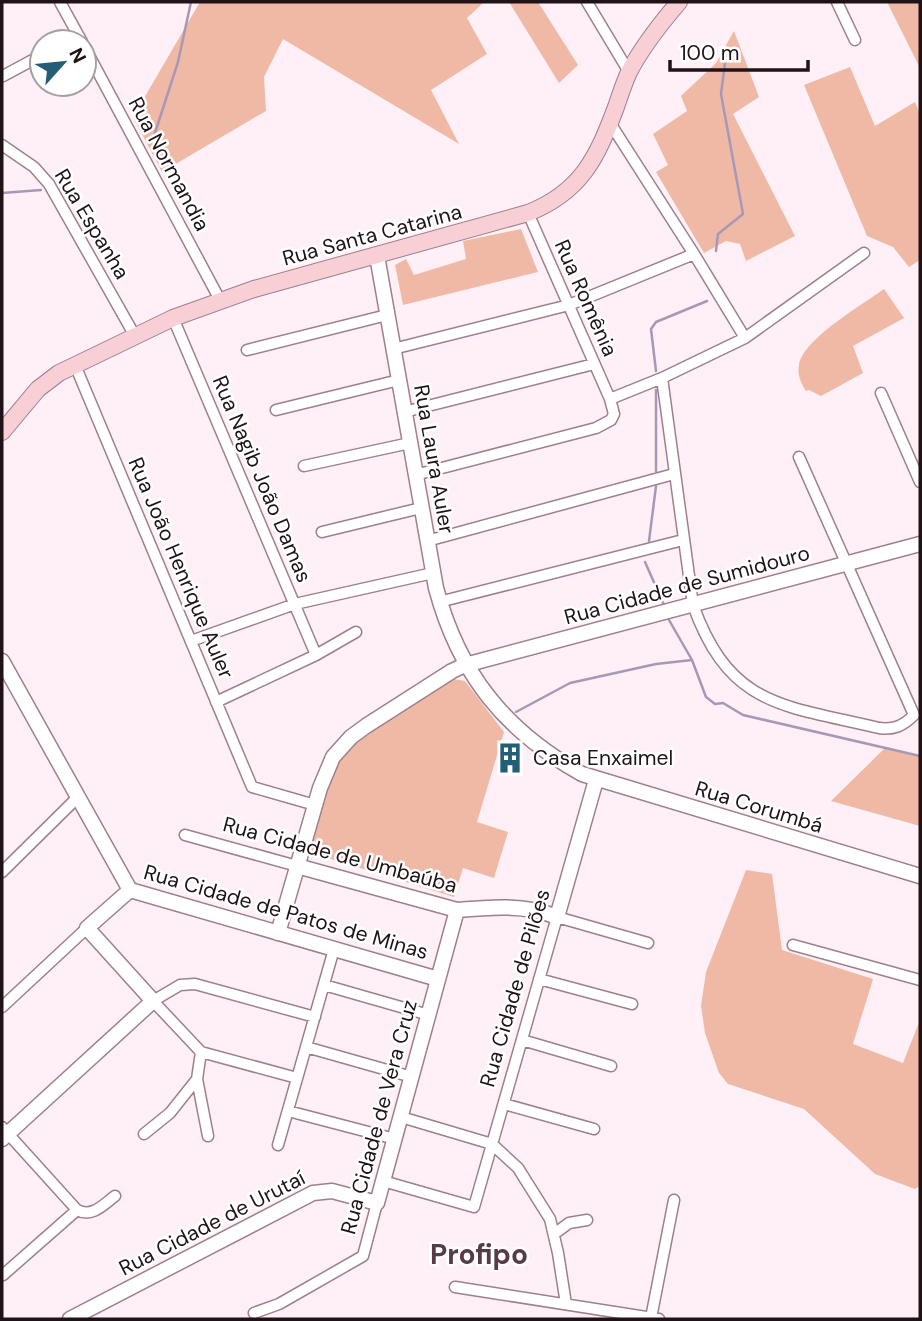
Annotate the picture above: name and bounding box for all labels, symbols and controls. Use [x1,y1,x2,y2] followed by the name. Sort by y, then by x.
[28,28,98,98] north arrow
[670,28,808,72] scale bar
[680,39,740,67] text: 100 m
[63,44,92,67] text: N
[122,92,216,236] street label: Rua Normandia
[48,164,136,284] street label: Rua Espanha
[279,198,465,272] street label: Rua Santa Catarina
[548,235,624,361] street label: Rua Romênia
[206,371,318,587] street label: Rua Nagib João Damas
[407,382,461,536] street label: Rua Laura Auler
[122,453,240,683] street label: Rua João Henrique Auler
[561,539,813,631] street label: Rua Cidade de Sumidouro
[493,741,527,775] building icon: Casa Enxaimel
[533,744,673,772] place label: Casa Enxaimel
[692,774,826,840] street label: Rua Corumbá
[220,810,460,900] street label: Rua Cidade de Umbaúba
[141,858,431,966] street label: Rua Cidade de Patos de Minas
[473,886,557,1090] street label: Rua Cidade de Pilões
[334,997,424,1237] street label: Rua Cidade de Vera Cruz
[114,1164,310,1282] street label: Rua Cidade de Urutaí
[430,1236,528,1273] district label: Profipo

